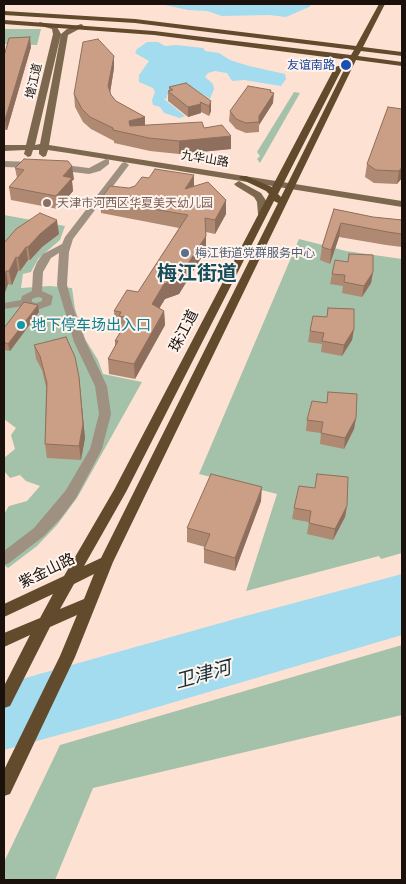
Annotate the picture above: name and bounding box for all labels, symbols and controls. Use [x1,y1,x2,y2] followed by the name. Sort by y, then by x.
[287,58,335,72] place label: 友谊南路
[339,58,353,72] marker: 友谊南路
[23,62,45,100] street label: 增江道
[180,148,230,170] street label: 九华山路
[57,196,213,210] place label: 天津市河西区华夏美天幼儿园
[41,197,53,209] marker: 天津市河西区华夏美天幼儿园
[195,246,315,260] place label: 梅江街道党群服务中心
[179,247,191,259] marker: 梅江街道党群服务中心
[157,262,237,286] district label: 梅江街道
[166,307,202,355] street label: 珠江道
[31,316,151,334] place label: 地下停车场出入口
[15,319,27,331] marker: 地下停车场出入口
[16,550,78,592] street label: 紫金山路
[173,657,233,693] water label: 卫津河

